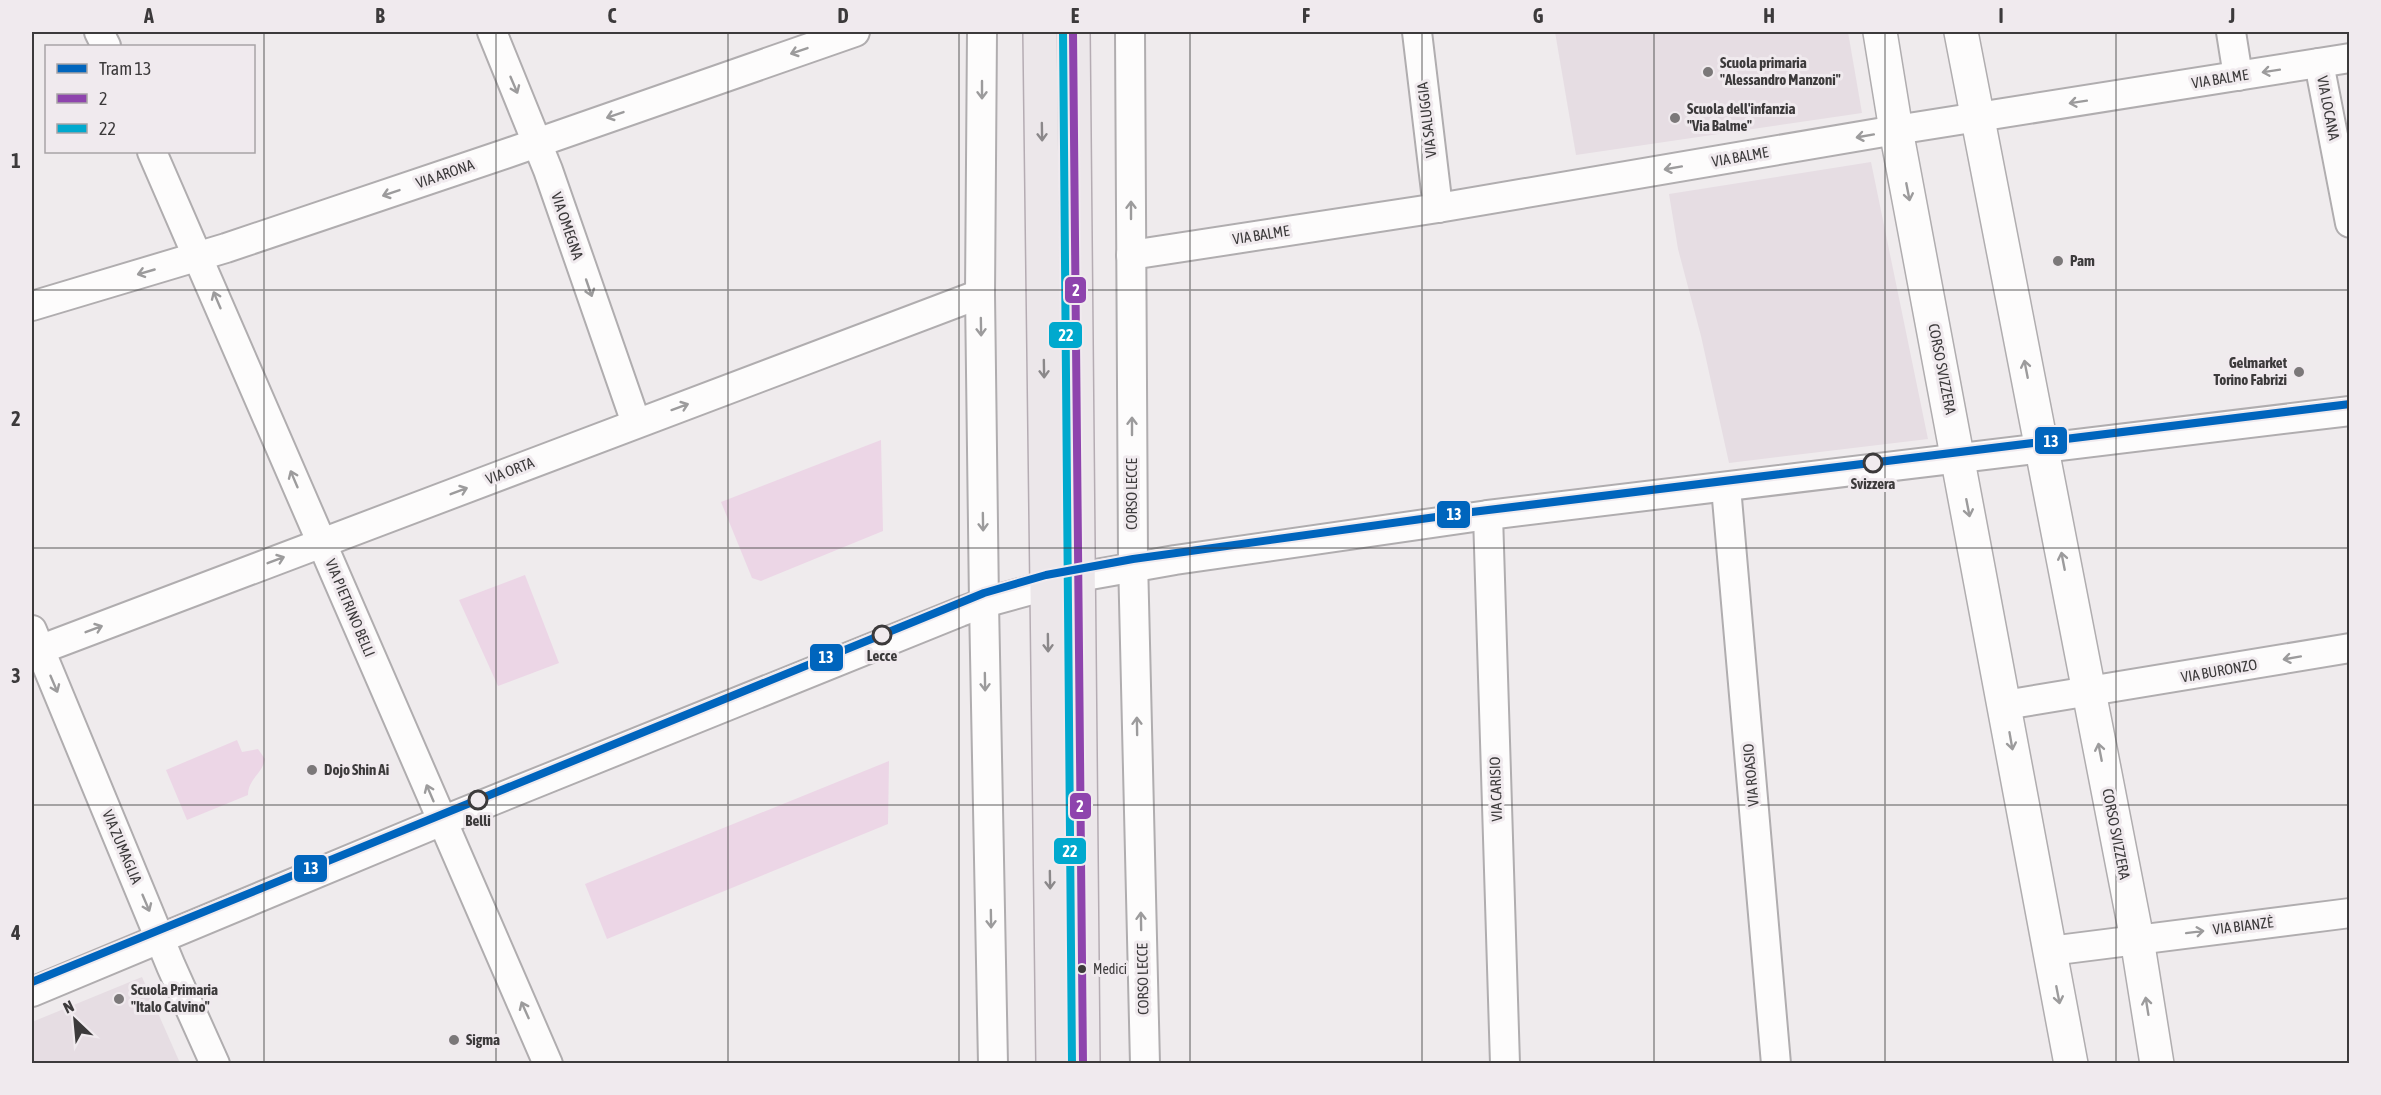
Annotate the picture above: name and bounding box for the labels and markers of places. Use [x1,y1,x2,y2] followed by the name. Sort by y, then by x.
[1720,54,1841,88] place label: Scuola primaria "Alessandro Manzoni"
[1701,65,1715,79] marker: Scuola primaria "Alessandro Manzoni"
[1687,100,1795,134] place label: Scuola dell'infanzia "Via Balme"
[1668,111,1682,125] marker: Scuola dell'infanzia "Via Balme"
[2070,252,2095,269] place label: Pam
[2051,254,2065,268] marker: Pam
[2213,354,2288,388] place label: Gelmarket Torino Fabrizi
[2292,365,2306,379] marker: Gelmarket Torino Fabrizi
[1863,453,1883,473] marker: Svizzera
[1851,475,1895,492] place label: Svizzera
[872,625,892,645] marker: Lecce
[867,647,897,664] place label: Lecce
[324,761,389,778] place label: Dojo Shin Ai
[305,763,319,777] marker: Dojo Shin Ai
[468,790,488,810] marker: Belli
[465,812,491,829] place label: Belli
[1093,961,1127,977] place label: Medici
[1076,963,1088,975] marker: Medici
[131,981,218,1015] place label: Scuola Primaria "Italo Calvino"
[112,992,126,1006] marker: Scuola Primaria "Italo Calvino"
[466,1031,500,1048] place label: Sigma
[447,1033,461,1047] marker: Sigma

